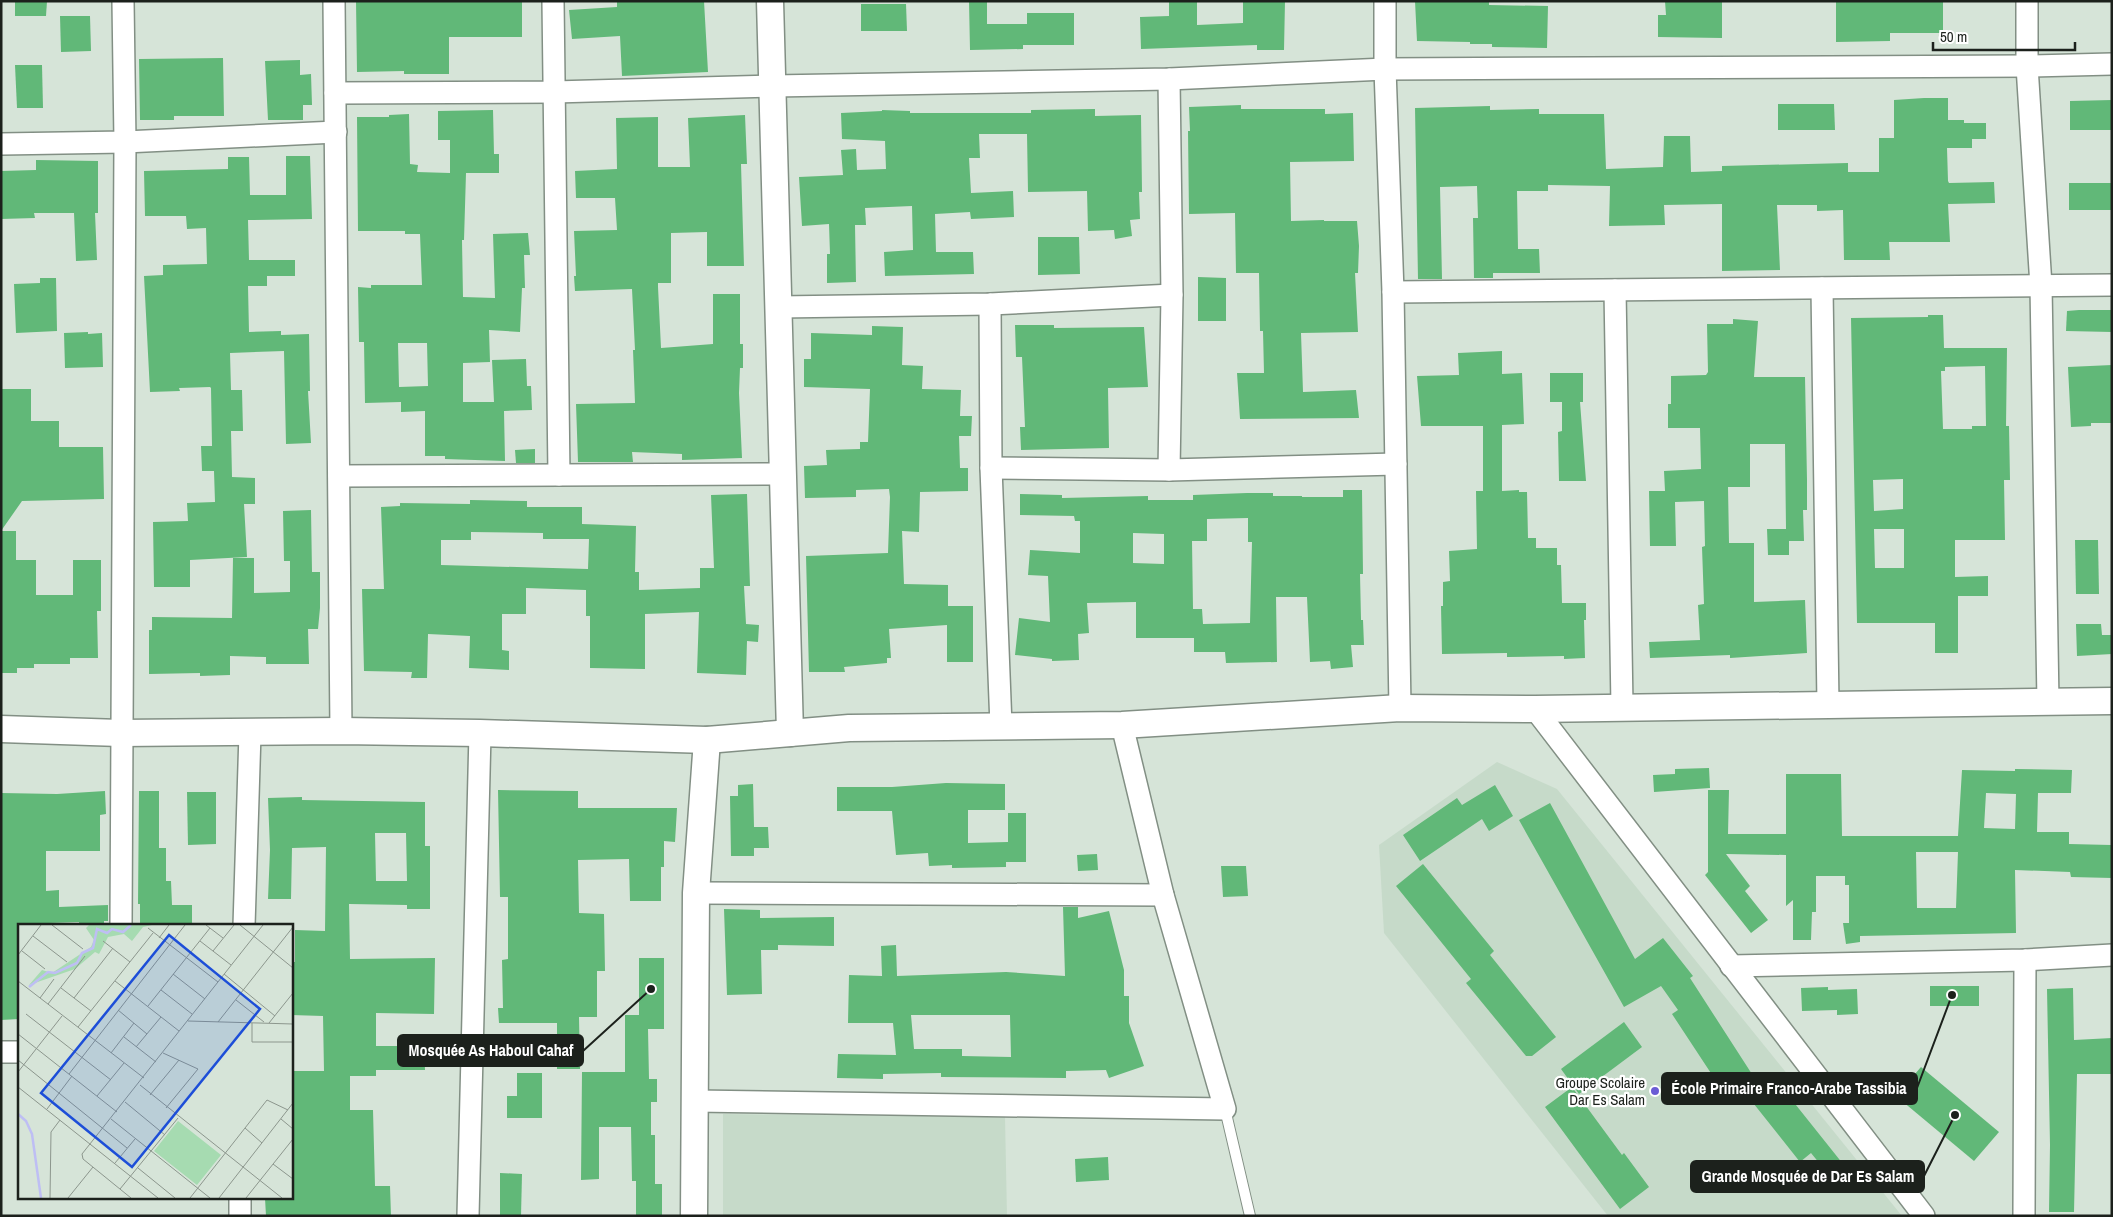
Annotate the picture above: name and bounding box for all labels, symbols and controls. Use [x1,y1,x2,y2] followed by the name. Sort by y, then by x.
[1933,20,2076,52] scale bar
[1940,26,1967,47] text: 50 m
[18,924,292,1200] inset map
[398,1035,583,1066] callout: Mosquée As Haboul Cahaf
[408,1039,574,1061] text: Mosquée As Haboul Cahaf
[1555,1072,1645,1110] place label: Groupe Scolaire Dar Es Salam
[1662,1073,1917,1104] callout: École Primaire Franco-Arabe Tassibia
[1671,1077,1907,1099] text: École Primaire Franco-Arabe Tassibia
[1649,1085,1661,1097] marker: Groupe Scolaire Dar Es Salam
[1691,1161,1924,1192] callout: Grande Mosquée de Dar Es Salam
[1702,1165,1914,1187] text: Grande Mosquée de Dar Es Salam

